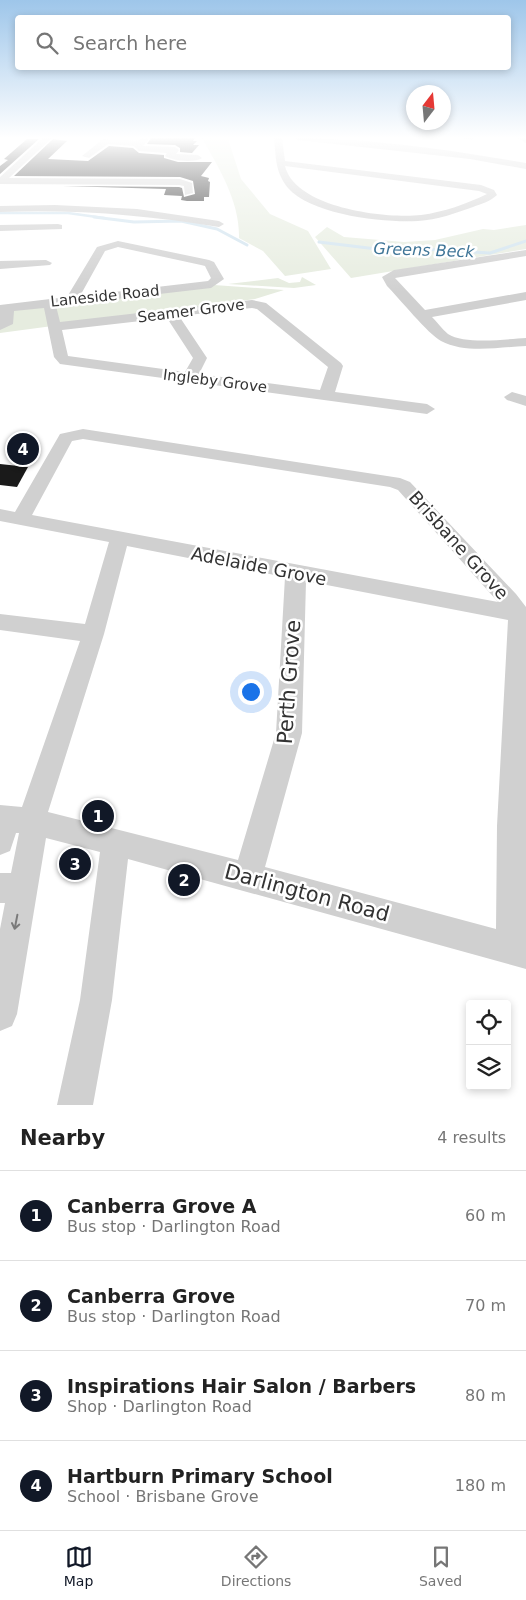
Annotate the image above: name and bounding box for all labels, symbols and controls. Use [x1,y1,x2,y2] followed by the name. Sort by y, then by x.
[15,15,511,70] search box
[33,29,61,57] icon: search
[73,32,187,54] text: Search here
[406,85,451,130] north arrow
[373,239,476,261] water label: Greens Beck
[50,281,160,311] street label: Laneside Road
[137,296,245,326] street label: Seamer Grove
[162,366,268,396] street label: Ingleby Grove
[7,430,39,468] pin: 4
[405,487,513,603] street label: Brisbane Grove
[190,543,328,589] street label: Adelaide Grove
[273,619,305,745] street label: Perth Grove
[238,679,264,705] your location
[82,797,114,835] pin: 1
[59,845,91,883] pin: 3
[222,859,392,927] street label: Darlington Road
[168,861,200,899] pin: 2
[11,913,21,929] one-way arrow
[466,1000,511,1090] map controls
[466,1000,511,1045] button: locate
[466,1045,511,1090] button: layers
[20,1126,105,1150] text: Nearby
[437,1128,506,1147] text: 4 results
[67,1195,257,1217] text: Canberra Grove A
[30,1206,42,1225] text: 1
[465,1206,506,1225] text: 60 m
[67,1217,281,1236] text: Bus stop · Darlington Road
[67,1285,235,1307] text: Canberra Grove
[30,1296,42,1315] text: 2
[465,1296,506,1315] text: 70 m
[67,1307,281,1326] text: Bus stop · Darlington Road
[67,1375,416,1397] text: Inspirations Hair Salon / Barbers
[30,1386,42,1405] text: 3
[465,1386,506,1405] text: 80 m
[67,1397,252,1416] text: Shop · Darlington Road
[67,1465,333,1487] text: Hartburn Primary School
[30,1476,42,1495] text: 4
[455,1476,506,1495] text: 180 m
[67,1487,258,1506] text: School · Brisbane Grove
[64,1543,93,1589] tab: Map
[221,1543,291,1589] tab: Directions
[419,1543,462,1589] tab: Saved

